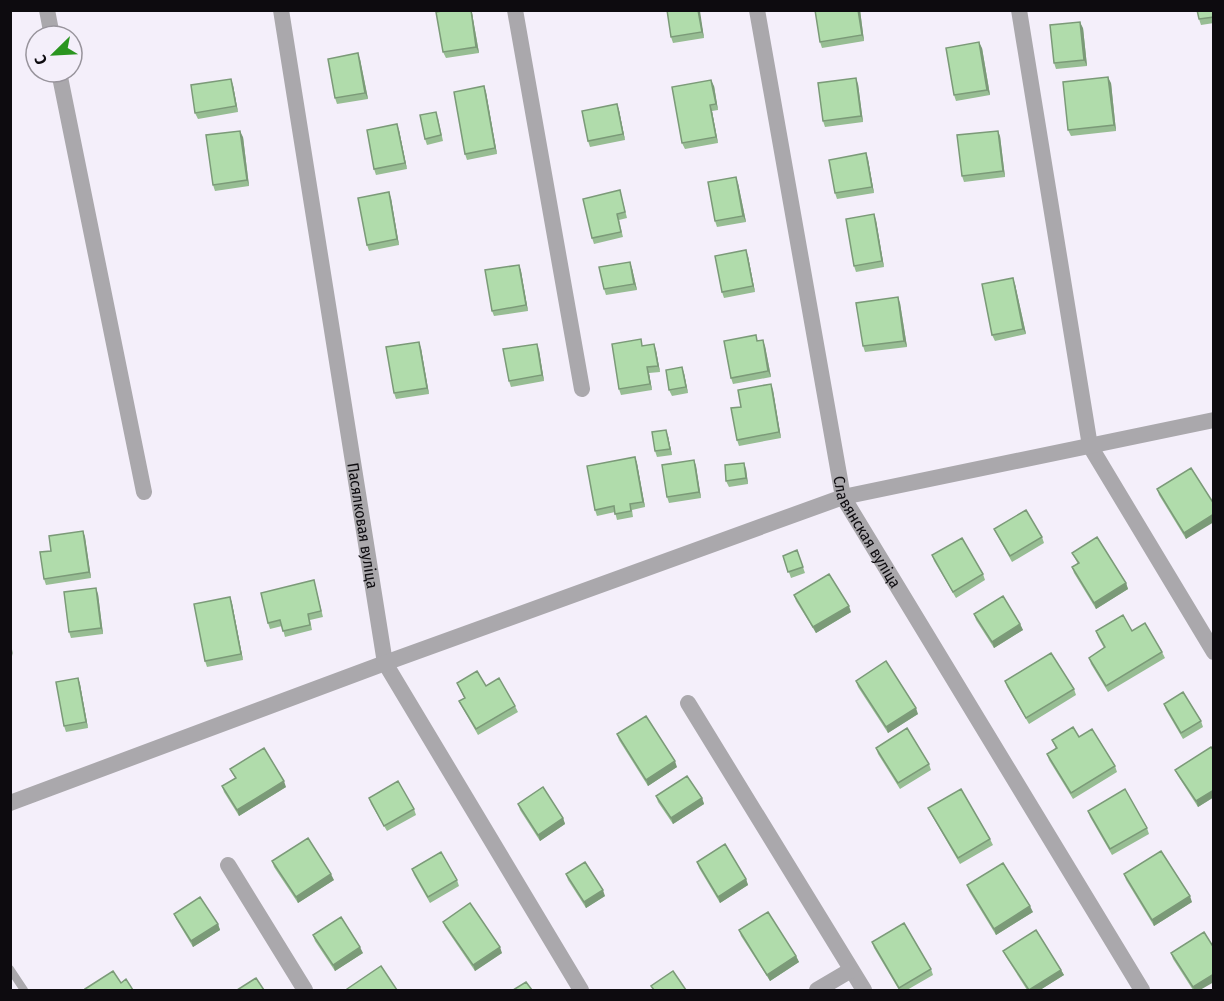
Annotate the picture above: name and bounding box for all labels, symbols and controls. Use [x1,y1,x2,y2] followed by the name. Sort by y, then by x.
[24,24,84,84] north arrow
[30,52,51,68] text: С
[344,461,383,590] street label: Пасялковая вуліца
[830,474,905,591] street label: Славянская вуліца

